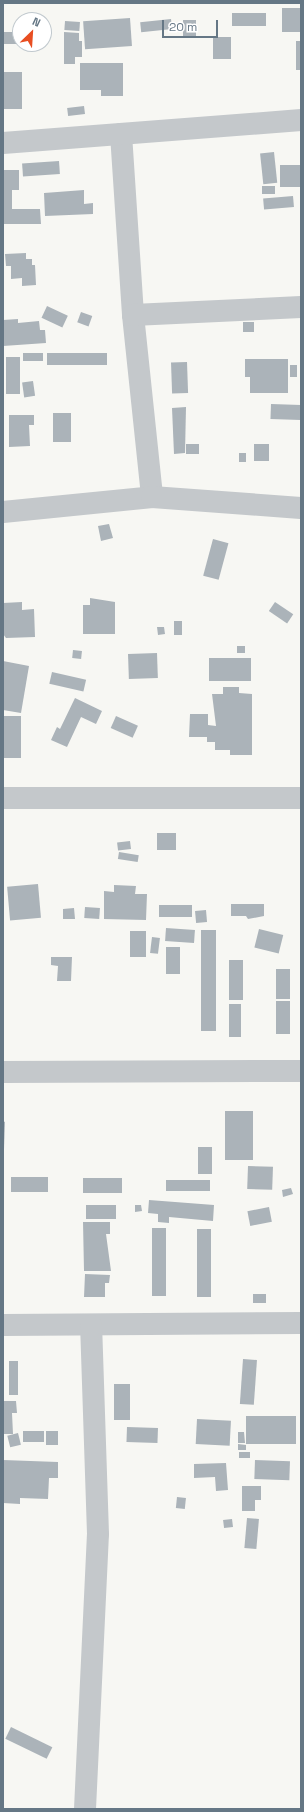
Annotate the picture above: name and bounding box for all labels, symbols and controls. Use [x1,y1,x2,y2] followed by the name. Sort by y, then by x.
[12,12,52,52] north arrow
[164,12,220,38] scale bar
[30,14,43,30] text: N
[169,19,197,35] text: 20 m

